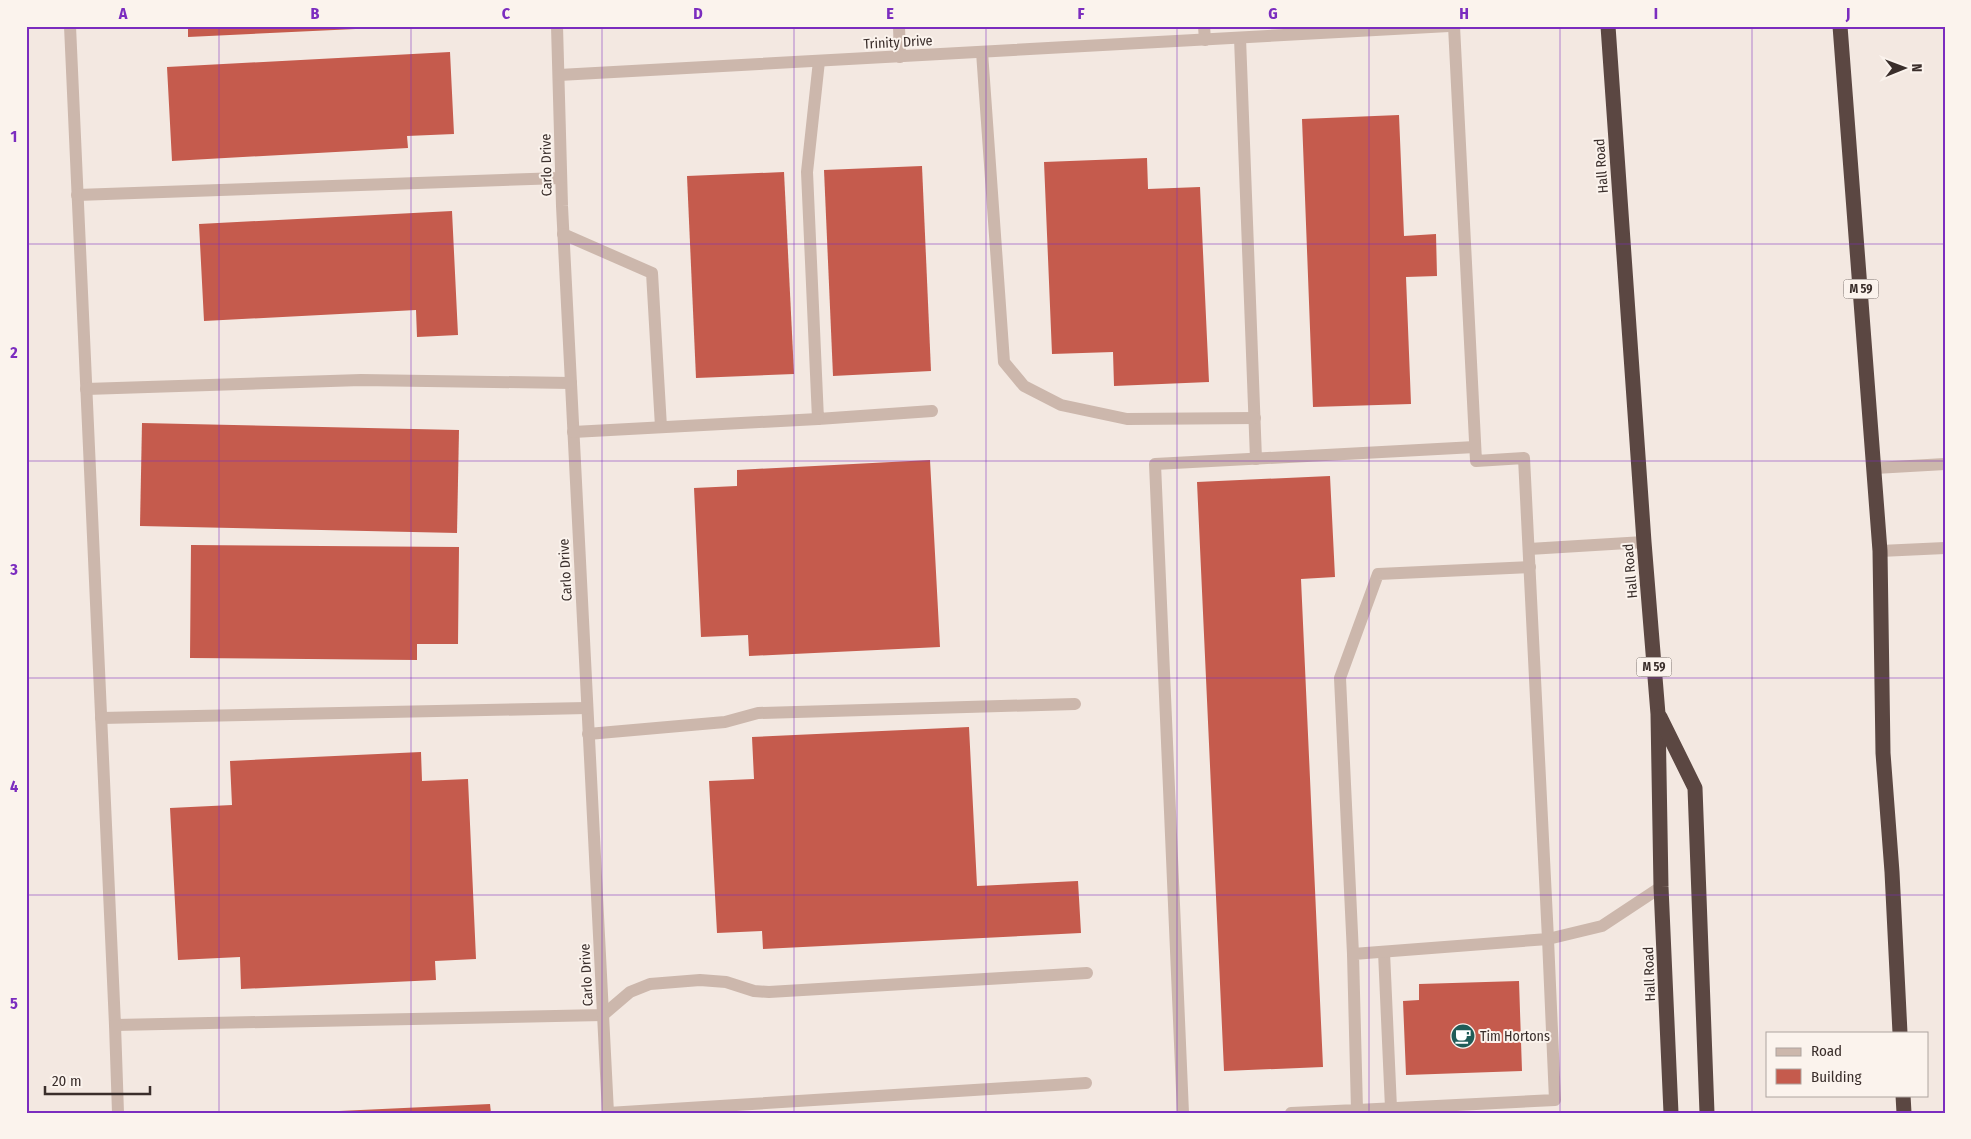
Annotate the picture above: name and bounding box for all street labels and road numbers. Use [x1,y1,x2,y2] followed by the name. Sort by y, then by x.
[863,32,933,53] street label: Trinity Drive
[537,133,556,196] street label: Carlo Drive
[1591,138,1612,194] street label: Hall Road
[1844,280,1878,298] road number: M 59
[555,538,576,602] street label: Carlo Drive
[1620,543,1641,599] street label: Hall Road
[1636,658,1672,676] road number: M 59
[576,943,597,1007] street label: Carlo Drive
[1640,946,1659,1002] street label: Hall Road

